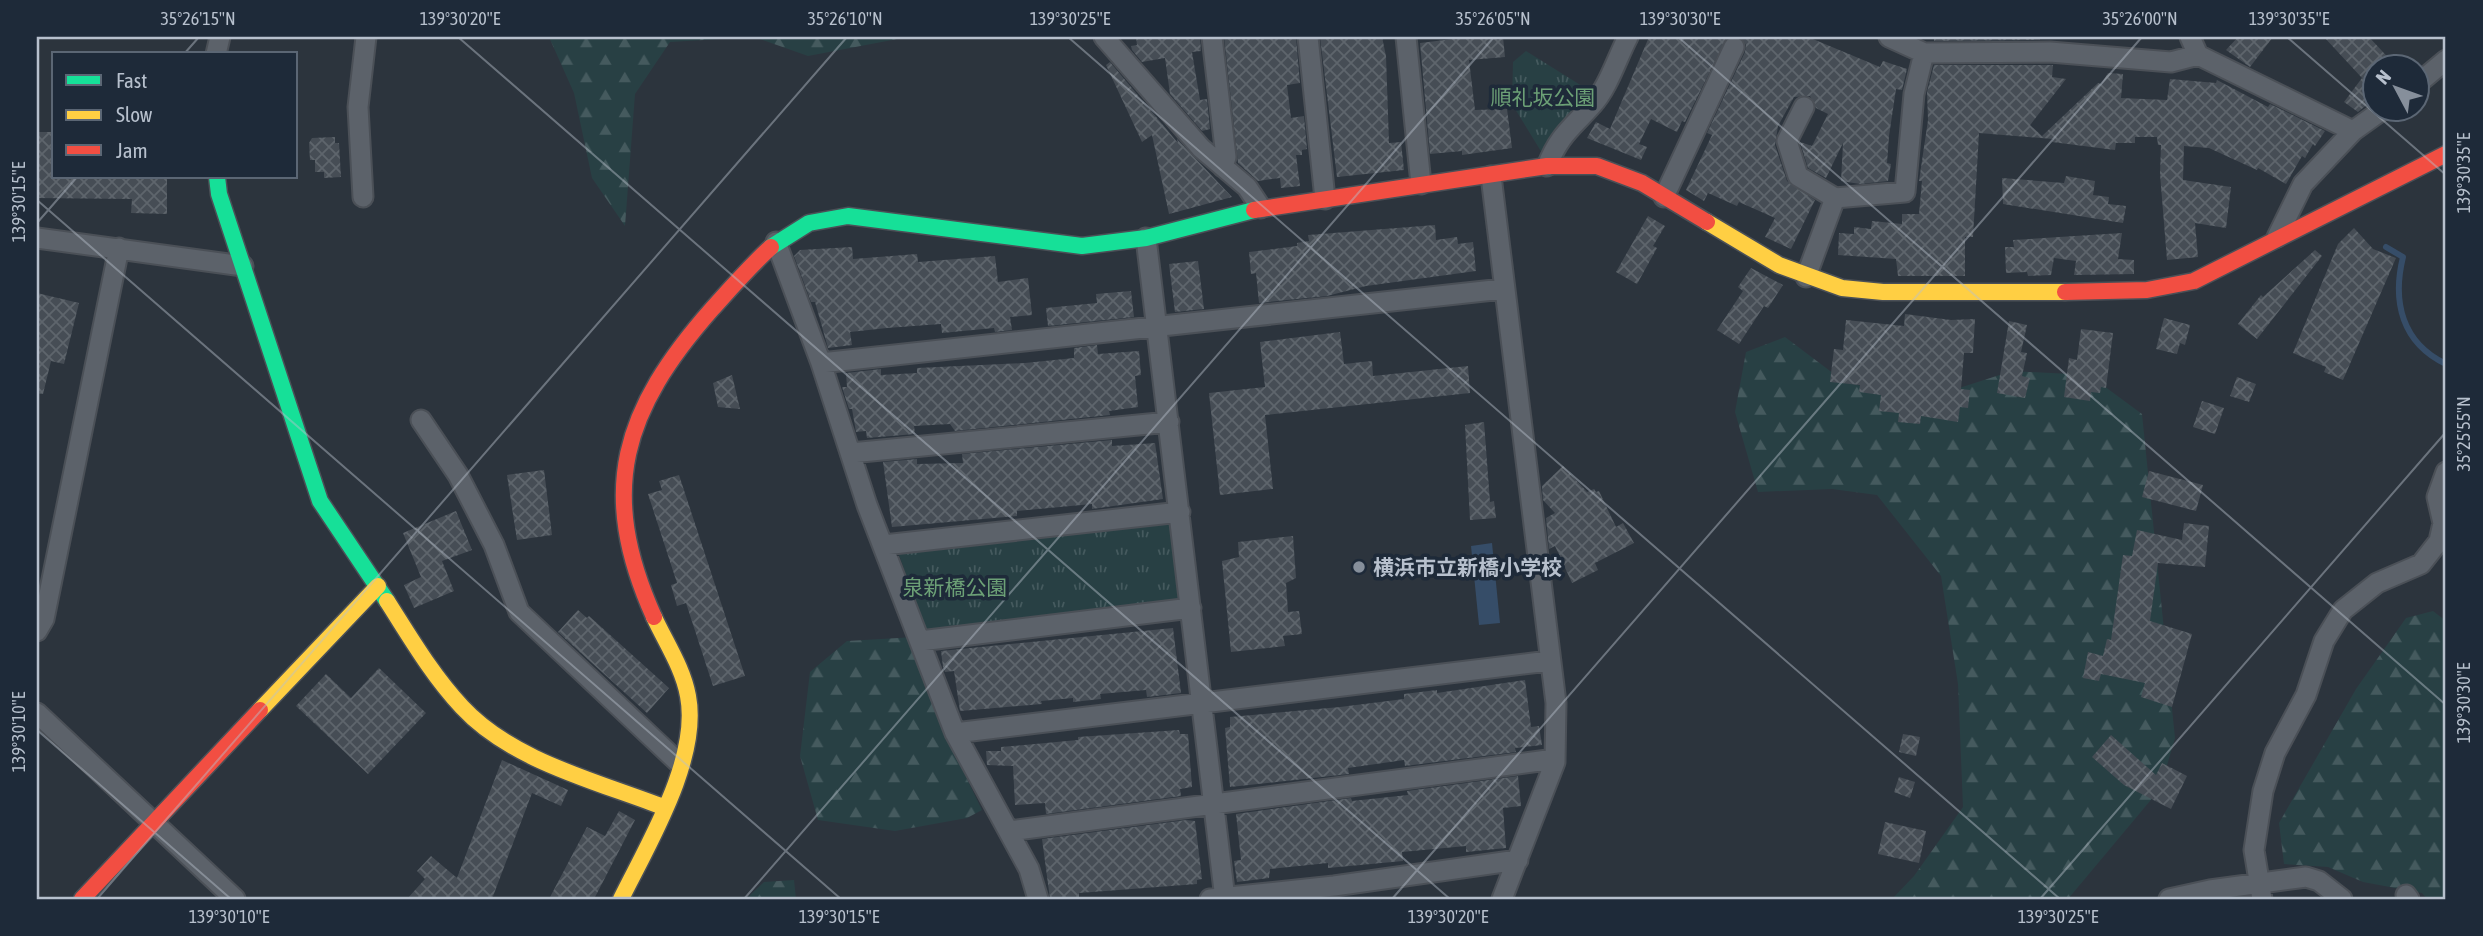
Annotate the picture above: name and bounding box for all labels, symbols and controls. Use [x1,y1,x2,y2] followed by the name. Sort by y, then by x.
[160,8,236,29] text: 35°26'15"N
[420,8,501,29] text: 139°30'20"E
[807,8,883,29] text: 35°26'10"N
[1030,8,1111,29] text: 139°30'25"E
[1455,8,1531,29] text: 35°26'05"N
[1640,8,1721,29] text: 139°30'30"E
[2102,8,2178,29] text: 35°26'00"N
[2249,8,2330,29] text: 139°30'35"E
[52,52,298,178] legend
[2360,52,2430,122] north arrow
[2371,65,2395,88] text: N
[116,68,147,92] text: Fast
[1491,85,1596,109] park label: 順礼坂公園
[116,102,153,126] text: Slow
[2453,132,2474,213] text: 139°30'35"E
[116,138,148,162] text: Jam
[8,161,29,242] text: 139°30'15"E
[2453,396,2474,472] text: 35°25'55"N
[1373,555,1562,579] place label: 横浜市立新橋小学校
[1351,559,1367,575] marker: 横浜市立新橋小学校
[903,575,1008,599] park label: 泉新橋公園
[2453,662,2474,743] text: 139°30'30"E
[8,691,29,772] text: 139°30'10"E
[189,906,270,927] text: 139°30'10"E
[799,906,880,927] text: 139°30'15"E
[1408,906,1489,927] text: 139°30'20"E
[2018,906,2099,927] text: 139°30'25"E

